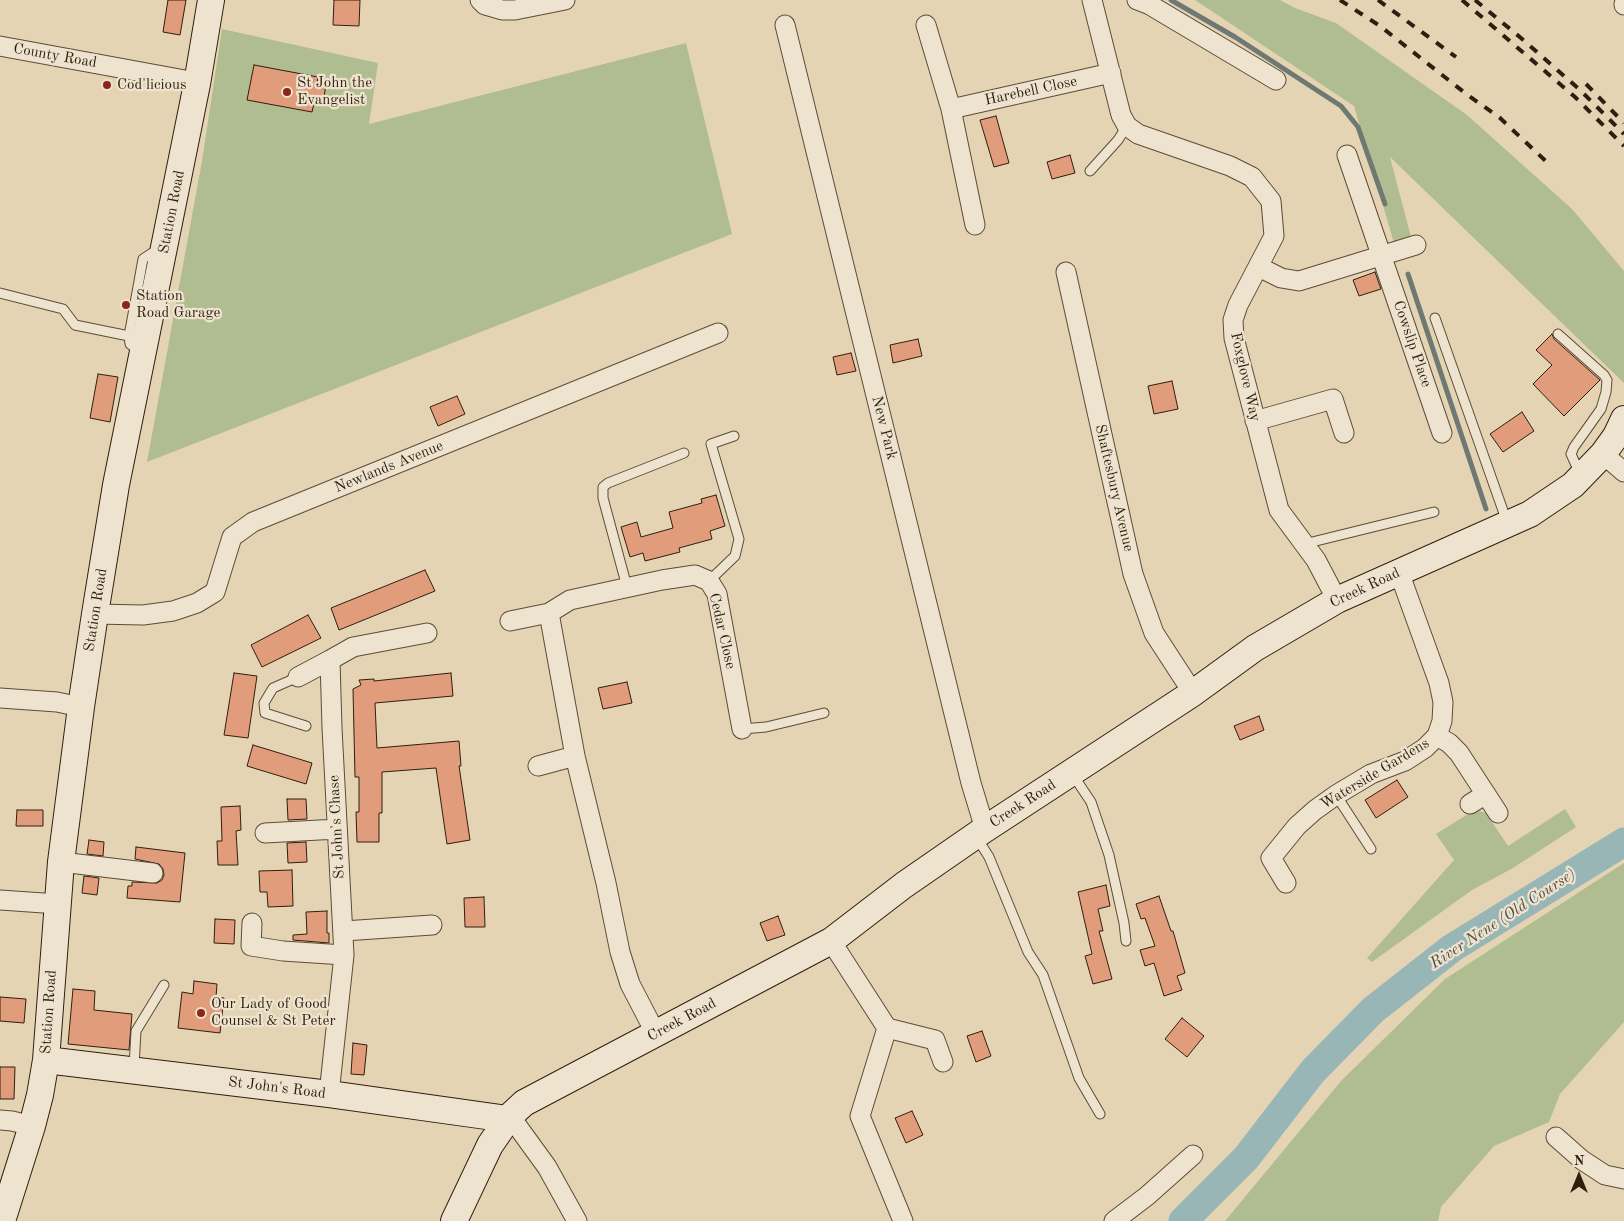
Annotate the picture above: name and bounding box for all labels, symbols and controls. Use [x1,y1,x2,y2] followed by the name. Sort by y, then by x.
[12,40,98,72] street label: County Road
[983,72,1079,110] street label: Harebell Close
[297,74,372,109] place label: St John the Evangelist
[117,76,187,94] place label: Cod'licious
[101,79,113,91] marker: Cod'licious
[281,86,293,98] marker: St John the Evangelist
[155,169,189,255] street label: Station Road
[136,287,220,322] place label: Station Road Garage
[1389,298,1435,390] street label: Cowslip Place
[120,299,132,311] marker: Station Road Garage
[1226,331,1264,423] street label: Foxglove Way
[867,394,901,462] street label: New Park
[1091,423,1137,553] street label: Shaftesbury Avenue
[332,437,446,497] street label: Newlands Avenue
[1327,564,1403,612] street label: Creek Road
[81,567,111,653] street label: Station Road
[705,591,739,671] street label: Cedar Close
[1317,734,1433,814] street label: Waterside Gardens
[325,775,349,879] street label: St John's Chase
[986,776,1060,832] street label: Creek Road
[1427,865,1579,973] water label: River Nene (Old Course)
[37,969,61,1055] street label: Station Road
[644,994,720,1046] street label: Creek Road
[211,995,336,1030] place label: Our Lady of Good Counsel & St Peter
[195,1007,207,1019] marker: Our Lady of Good Counsel & St Peter
[227,1073,327,1103] street label: St John's Road
[1554,1151,1604,1201] north arrow
[1574,1154,1584,1168] text: N

